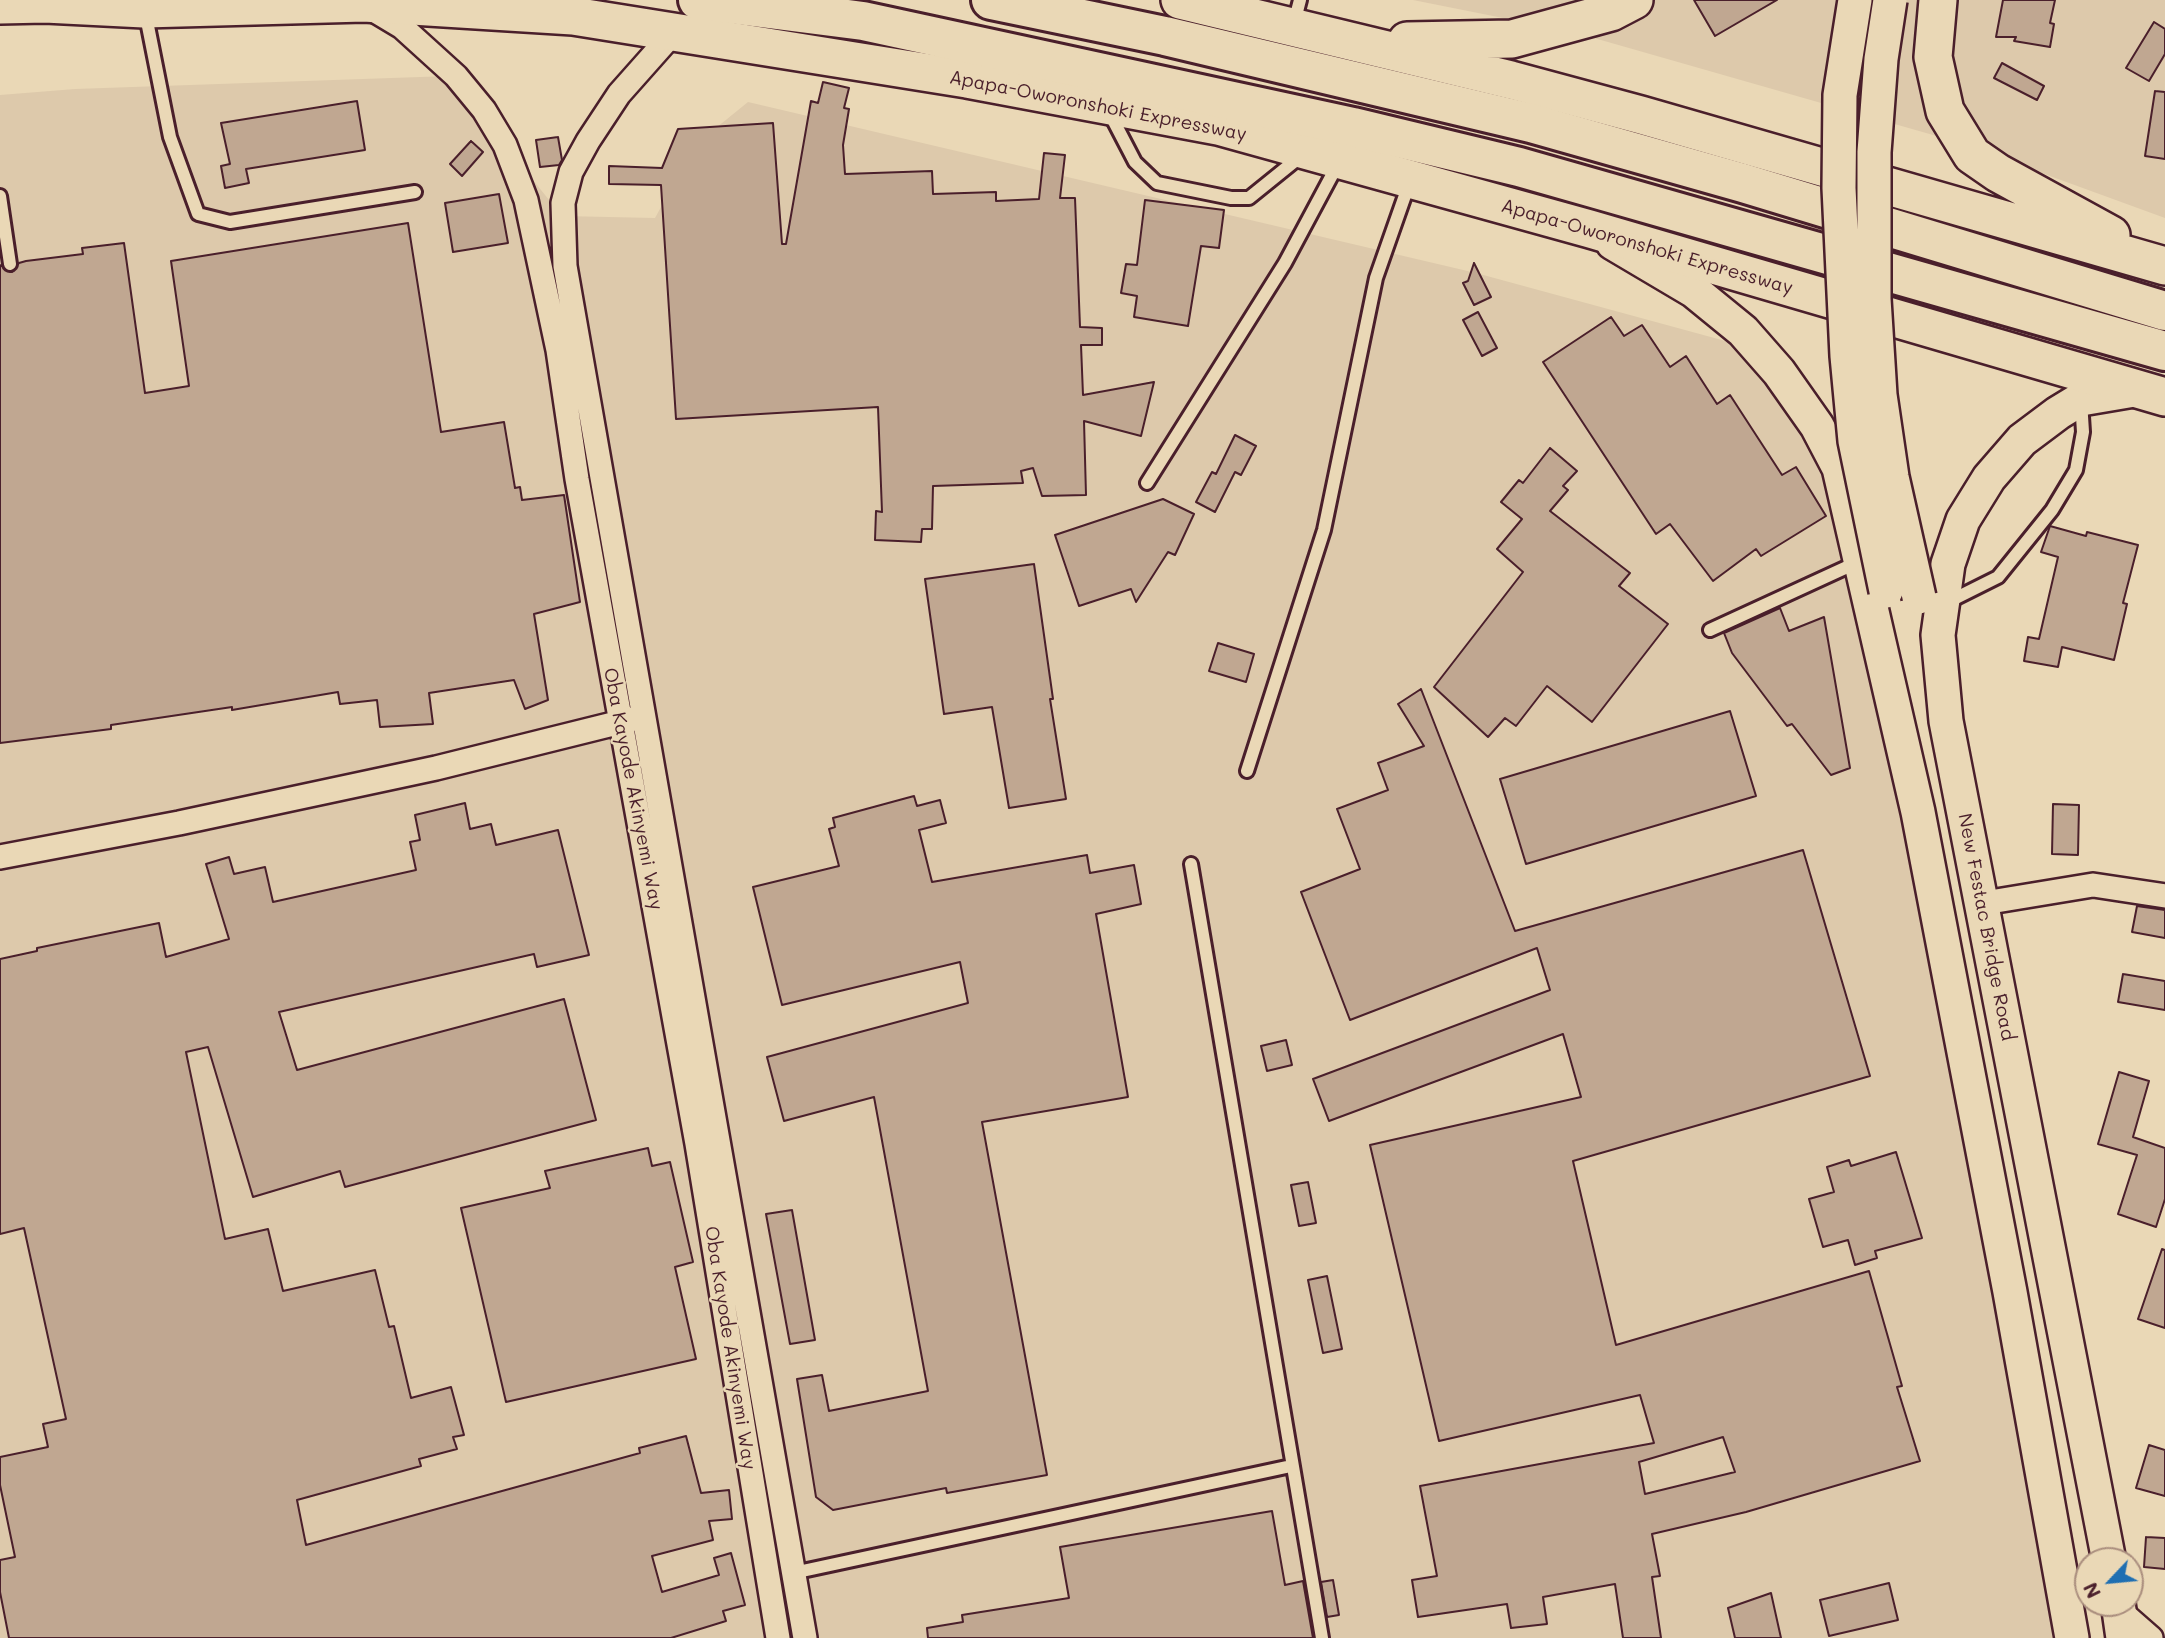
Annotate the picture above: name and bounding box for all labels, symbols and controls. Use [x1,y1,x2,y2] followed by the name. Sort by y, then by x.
[947,66,1249,146] street label: Apapa-Oworonshoki Expressway
[1499,194,1795,300] street label: Apapa-Oworonshoki Expressway
[598,666,668,912] street label: Oba Kayode Akinyemi Way
[1953,811,2019,1043] street label: New Festac Bridge Road
[699,1225,761,1471] street label: Oba Kayode Akinyemi Way
[2074,1547,2144,1617] north arrow
[2077,1579,2106,1603] text: N

